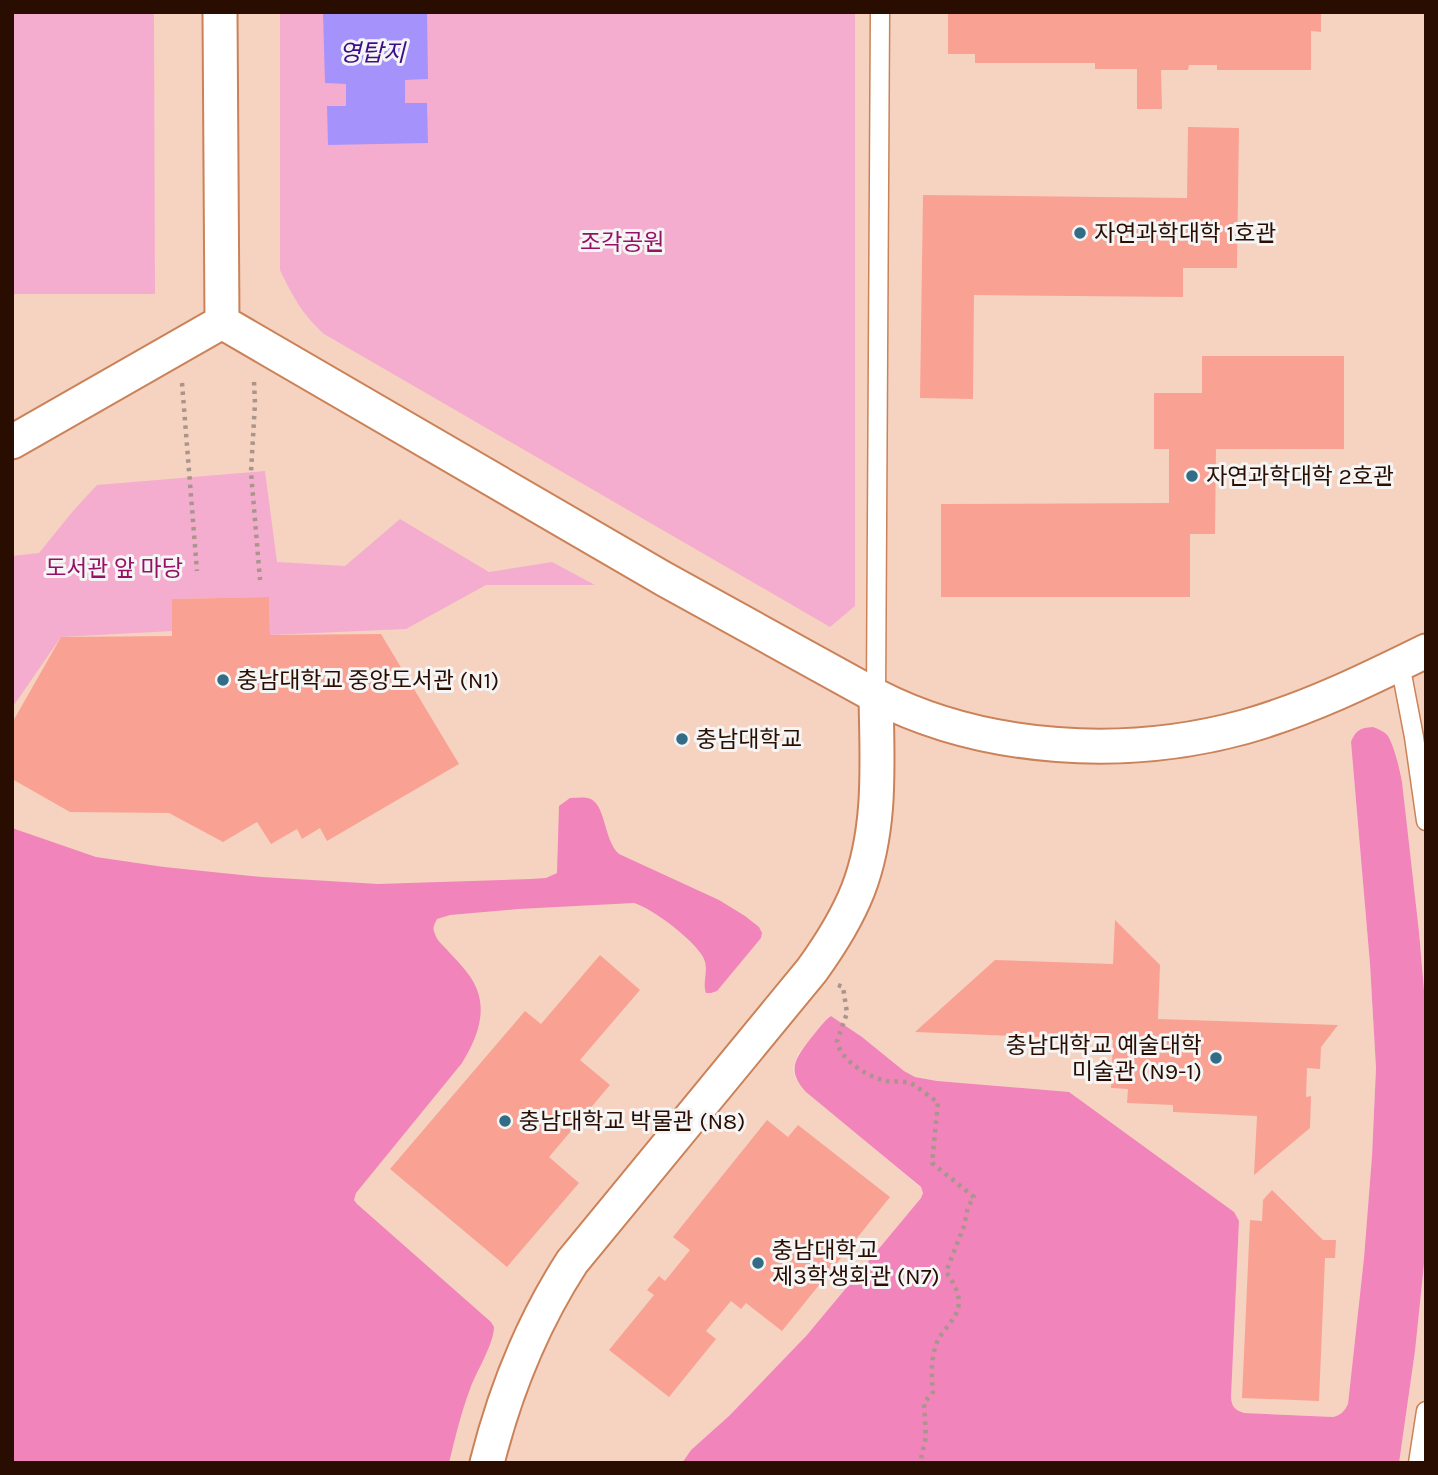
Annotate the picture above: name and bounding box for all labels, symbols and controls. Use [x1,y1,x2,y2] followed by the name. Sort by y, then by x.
[339,39,407,67] water label: 영탑지
[1094,220,1276,247] place label: 자연과학대학 1호관
[1072,225,1088,241] marker: 자연과학대학 1호관
[580,229,664,256] park label: 조각공원
[1206,463,1394,490] place label: 자연과학대학 2호관
[1184,468,1200,484] marker: 자연과학대학 2호관
[45,555,183,582] park label: 도서관 앞 마당
[237,667,499,694] place label: 충남대학교 중앙도서관 (N1)
[215,672,231,688] marker: 충남대학교 중앙도서관 (N1)
[696,726,802,753] place label: 충남대학교
[674,731,690,747] marker: 충남대학교
[1006,1032,1202,1085] place label: 충남대학교 예술대학 미술관 (N9-1)
[1208,1050,1224,1066] marker: 충남대학교 예술대학 미술관 (N9-1)
[519,1108,745,1135] place label: 충남대학교 박물관 (N8)
[497,1113,513,1129] marker: 충남대학교 박물관 (N8)
[772,1237,940,1290] place label: 충남대학교 제3학생회관 (N7)
[750,1255,766,1271] marker: 충남대학교 제3학생회관 (N7)

